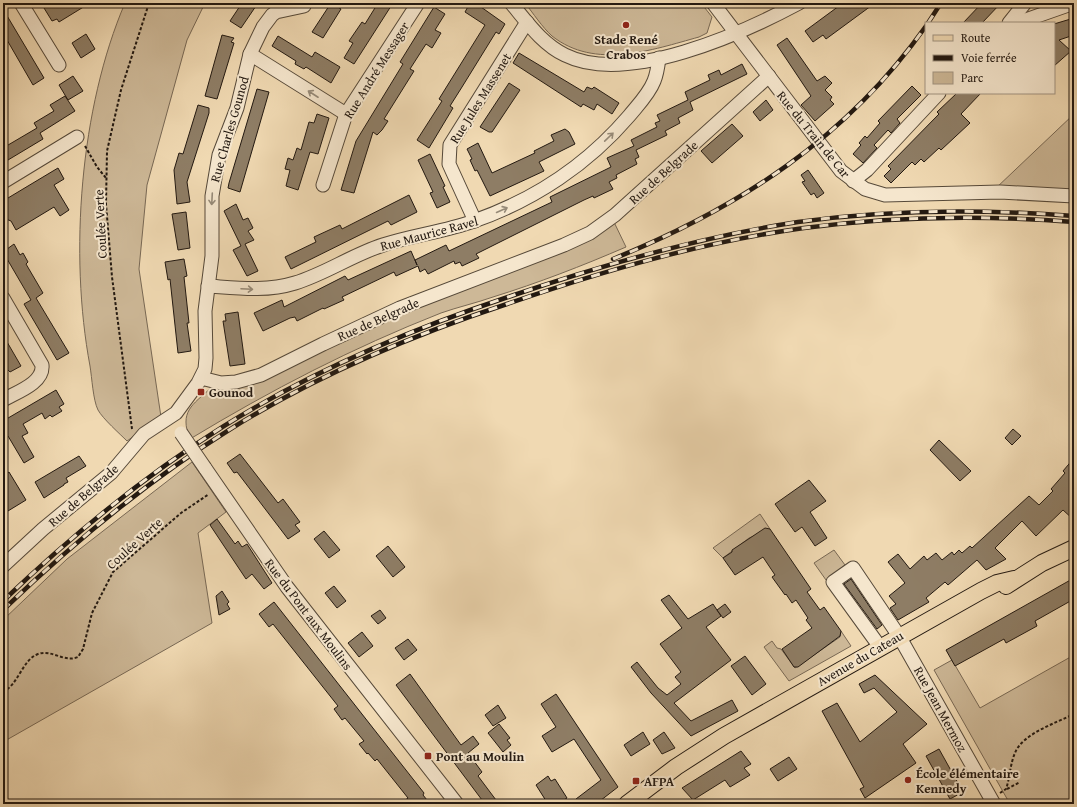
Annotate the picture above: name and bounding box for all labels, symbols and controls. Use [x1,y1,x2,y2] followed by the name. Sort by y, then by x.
[339,18,414,122] street label: Rue André Messager
[621,20,631,30] marker: Stade René Crabos
[925,22,1055,94] legend
[961,29,991,46] text: Route
[594,30,658,64] place label: Stade René Crabos
[445,49,516,147] street label: Rue Jules Massenet
[961,49,1017,66] text: Voie ferrée
[961,69,984,86] text: Parc
[205,74,254,184] street label: Rue Charles Gounod
[772,87,855,182] street label: Rue du Train de Car
[307,89,319,97] one-way arrow
[604,132,614,142] one-way arrow
[625,136,702,209] street label: Rue de Belgrade
[89,189,112,259] street label: Coulée Verte
[208,192,215,205] one-way arrow
[496,206,508,213] one-way arrow
[378,211,480,256] street label: Rue Maurice Ravel
[240,285,253,292] one-way arrow
[334,293,422,346] street label: Rue de Belgrade
[209,383,254,402] place label: Gounod
[196,387,206,397] marker: Gounod
[44,460,123,531] street label: Rue de Belgrade
[102,513,166,574] street label: Coulée Verte
[260,555,357,674] street label: Rue du Pont aux Moulins
[814,626,907,691] street label: Avenue du Cateau
[909,663,972,756] street label: Rue Jean Mermoz
[436,747,525,766] place label: Pont au Moulin
[423,751,433,761] marker: Pont au Moulin
[916,764,1019,798] place label: École élémentaire Kennedy
[644,772,675,791] place label: AFPA
[903,775,913,785] marker: École élémentaire Kennedy
[631,776,641,786] marker: AFPA

